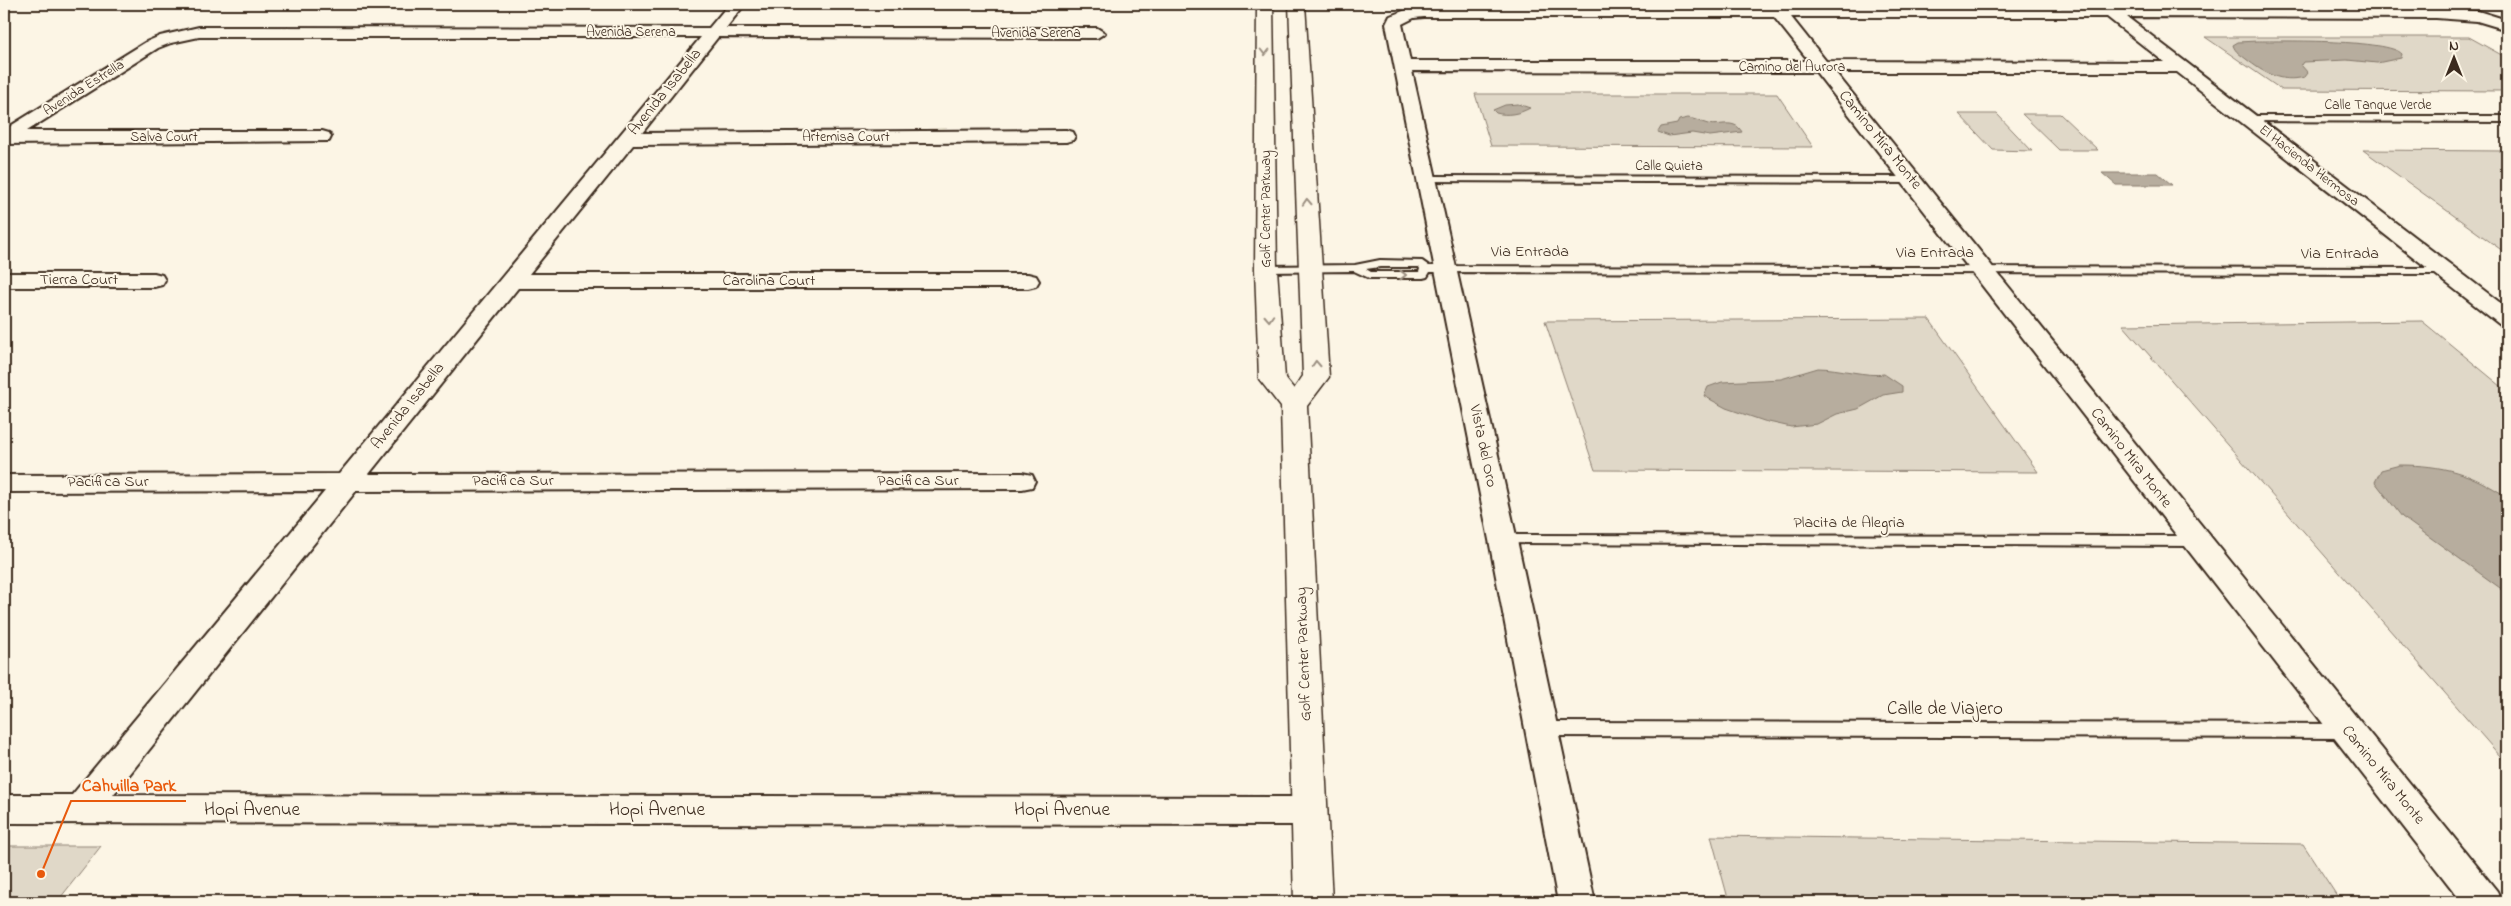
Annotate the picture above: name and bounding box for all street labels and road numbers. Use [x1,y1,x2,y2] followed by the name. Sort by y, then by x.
[586,22,676,43] street label: Avenida Serena
[991,23,1081,44] street label: Avenida Serena
[622,43,708,141] street label: Avenida Isabella
[39,55,129,121] street label: Avenida Estrella
[1739,57,1845,78] street label: Camino del Aurora
[1832,85,1928,195] street label: Camino Mira Monte
[2324,95,2432,116] street label: Calle Tanque Verde
[2254,120,2364,212] street label: El Hacienda Hermosa
[130,127,198,148] street label: Salva Court
[802,127,890,148] street label: Artemisa Court
[1256,150,1278,268] street label: Golf Center Parkway
[1635,156,1703,177] street label: Calle Quieta
[1490,240,1569,264] street label: Via Entrada
[1895,241,1974,265] street label: Via Entrada
[2300,242,2379,266] street label: Via Entrada
[40,268,119,292] street label: Tierra Court
[723,269,816,293] street label: Carolina Court
[365,357,451,455] street label: Avenida Isabella
[1462,401,1503,490] street label: Vista del Oro
[2084,403,2178,514] street label: Camino Mira Monte
[472,469,554,493] street label: Pacifica Sur
[877,469,959,493] street label: Pacifica Sur
[67,470,149,494] street label: Pacifica Sur
[1793,511,1905,535] street label: Placita de Alegria
[1290,586,1318,722] street label: Golf Center Parkway
[1887,696,2003,723] street label: Calle de Viajero
[2335,720,2431,830] street label: Camino Mira Monte
[204,797,301,824] street label: Hopi Avenue
[609,797,706,824] street label: Hopi Avenue
[1014,797,1111,824] street label: Hopi Avenue

